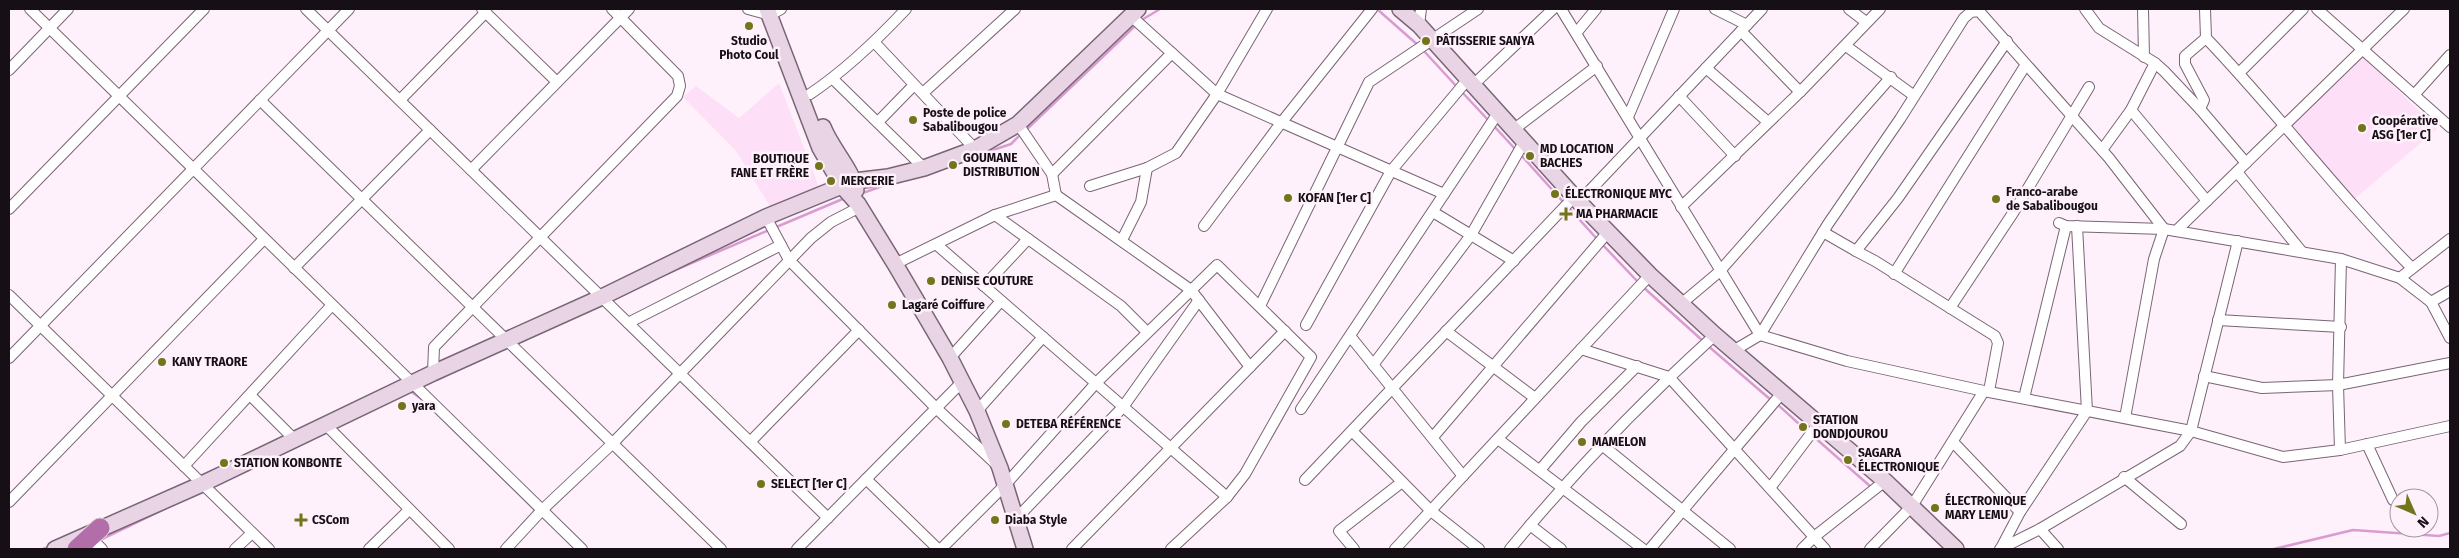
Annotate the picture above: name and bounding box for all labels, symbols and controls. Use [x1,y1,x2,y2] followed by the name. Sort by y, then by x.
[743,20,755,32] marker: Studio Photo Coul
[1436,33,1535,48] place label: PÂTISSERIE SANYA
[719,34,779,62] place label: Studio Photo Coul
[1420,35,1432,47] marker: PÂTISSERIE SANYA
[923,106,1007,134] place label: Poste de police Sabalibougou
[907,114,919,126] marker: Poste de police Sabalibougou
[2371,114,2439,142] place label: Coopérative ASG [1er C]
[2356,122,2368,134] marker: Coopérative ASG [1er C]
[1540,142,1614,170] place label: MD LOCATION BACHES
[1524,150,1536,162] marker: MD LOCATION BACHES
[963,151,1040,179] place label: GOUMANE DISTRIBUTION
[731,152,809,180] place label: BOUTIQUE FANE ET FRÈRE
[947,159,959,171] marker: GOUMANE DISTRIBUTION
[813,160,825,172] marker: BOUTIQUE FANE ET FRÈRE
[841,174,894,188] place label: MERCERIE
[825,175,837,187] marker: MERCERIE
[1565,185,1672,201] place label: ÉLECTRONIQUE MYC
[2006,185,2098,213] place label: Franco-arabe de Sabalibougou
[1549,188,1561,200] marker: ÉLECTRONIQUE MYC
[1298,191,1371,205] place label: KOFAN [1er C]
[1282,192,1294,204] marker: KOFAN [1er C]
[1990,193,2002,205] marker: Franco-arabe de Sabalibougou
[1576,207,1658,221] place label: MA PHARMACIE
[1560,208,1572,220] marker: MA PHARMACIE
[941,274,1033,288] place label: DENISE COUTURE
[925,275,937,287] marker: DENISE COUTURE
[902,298,985,312] place label: Lagaré Coiffure
[886,299,898,311] marker: Lagaré Coiffure
[172,355,247,369] place label: KANY TRAORE
[156,356,168,368] marker: KANY TRAORE
[411,399,436,413] place label: yara
[396,400,408,412] marker: yara
[1813,413,1888,441] place label: STATION DONDJOUROU
[1016,415,1121,431] place label: DETEBA RÉFÉRENCE
[1000,418,1012,430] marker: DETEBA RÉFÉRENCE
[1797,421,1809,433] marker: STATION DONDJOUROU
[1592,435,1646,449] place label: MAMELON
[1576,436,1588,448] marker: MAMELON
[1858,446,1939,474] place label: SAGARA ÉLECTRONIQUE
[1842,454,1854,466] marker: SAGARA ÉLECTRONIQUE
[234,456,342,470] place label: STATION KONBONTE
[218,457,230,469] marker: STATION KONBONTE
[771,477,847,491] place label: SELECT [1er C]
[755,478,767,490] marker: SELECT [1er C]
[2389,488,2439,538] north arrow
[1945,492,2026,522] place label: ÉLECTRONIQUE MARY LEMU
[1929,502,1941,514] marker: ÉLECTRONIQUE MARY LEMU
[294,513,308,527] marker: CSCom
[312,513,349,527] place label: CSCom
[1005,513,1067,527] place label: Diaba Style
[2414,513,2432,531] text: N
[989,514,1001,526] marker: Diaba Style

